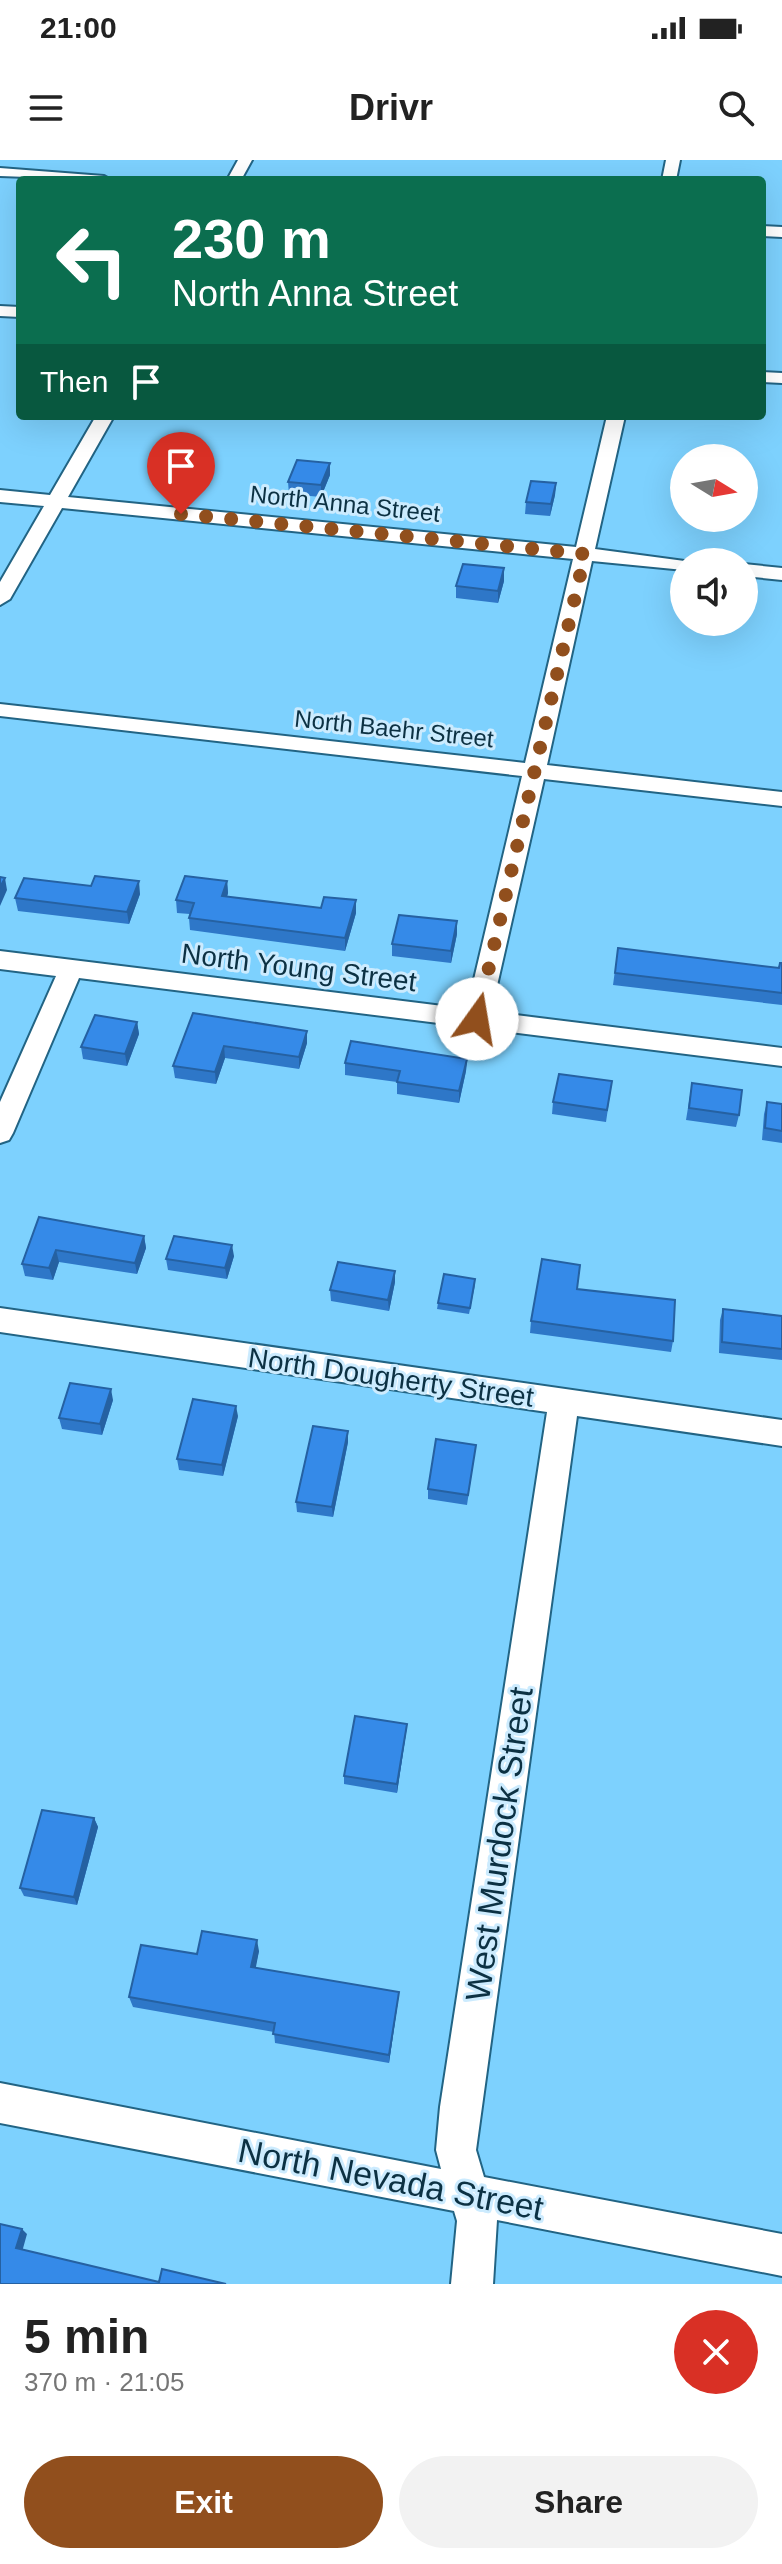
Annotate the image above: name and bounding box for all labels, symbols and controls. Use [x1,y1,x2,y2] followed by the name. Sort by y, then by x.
[40,11,117,44] text: 21:00
[24,86,68,130] icon: menu
[714,86,758,130] icon: search
[349,87,433,128] text: Drivr
[172,207,331,270] text: 230 m
[40,208,144,312] icon: left
[172,273,458,314] text: North Anna Street
[124,360,168,404] icon: arrive
[40,365,108,398] text: Then
[147,432,215,514] pin
[159,444,203,488] icon: arrive
[670,444,758,532] north arrow
[670,444,758,636] map controls
[249,480,442,527] street label: North Anna Street
[670,548,758,636] button: sound
[293,705,495,752] street label: North Baehr Street
[180,938,418,997] street label: North Young Street
[435,977,519,1061] position arrow
[246,1342,536,1413] street label: North Dougherty Street
[458,1684,540,2004] street label: West Murdock Street
[235,2131,547,2227] street label: North Nevada Street
[24,2310,149,2363] text: 5 min
[674,2310,758,2394] button: close
[24,2367,184,2397] text: 370 m · 21:05
[24,2456,383,2548] button: Exit
[399,2456,758,2548] button: Share

